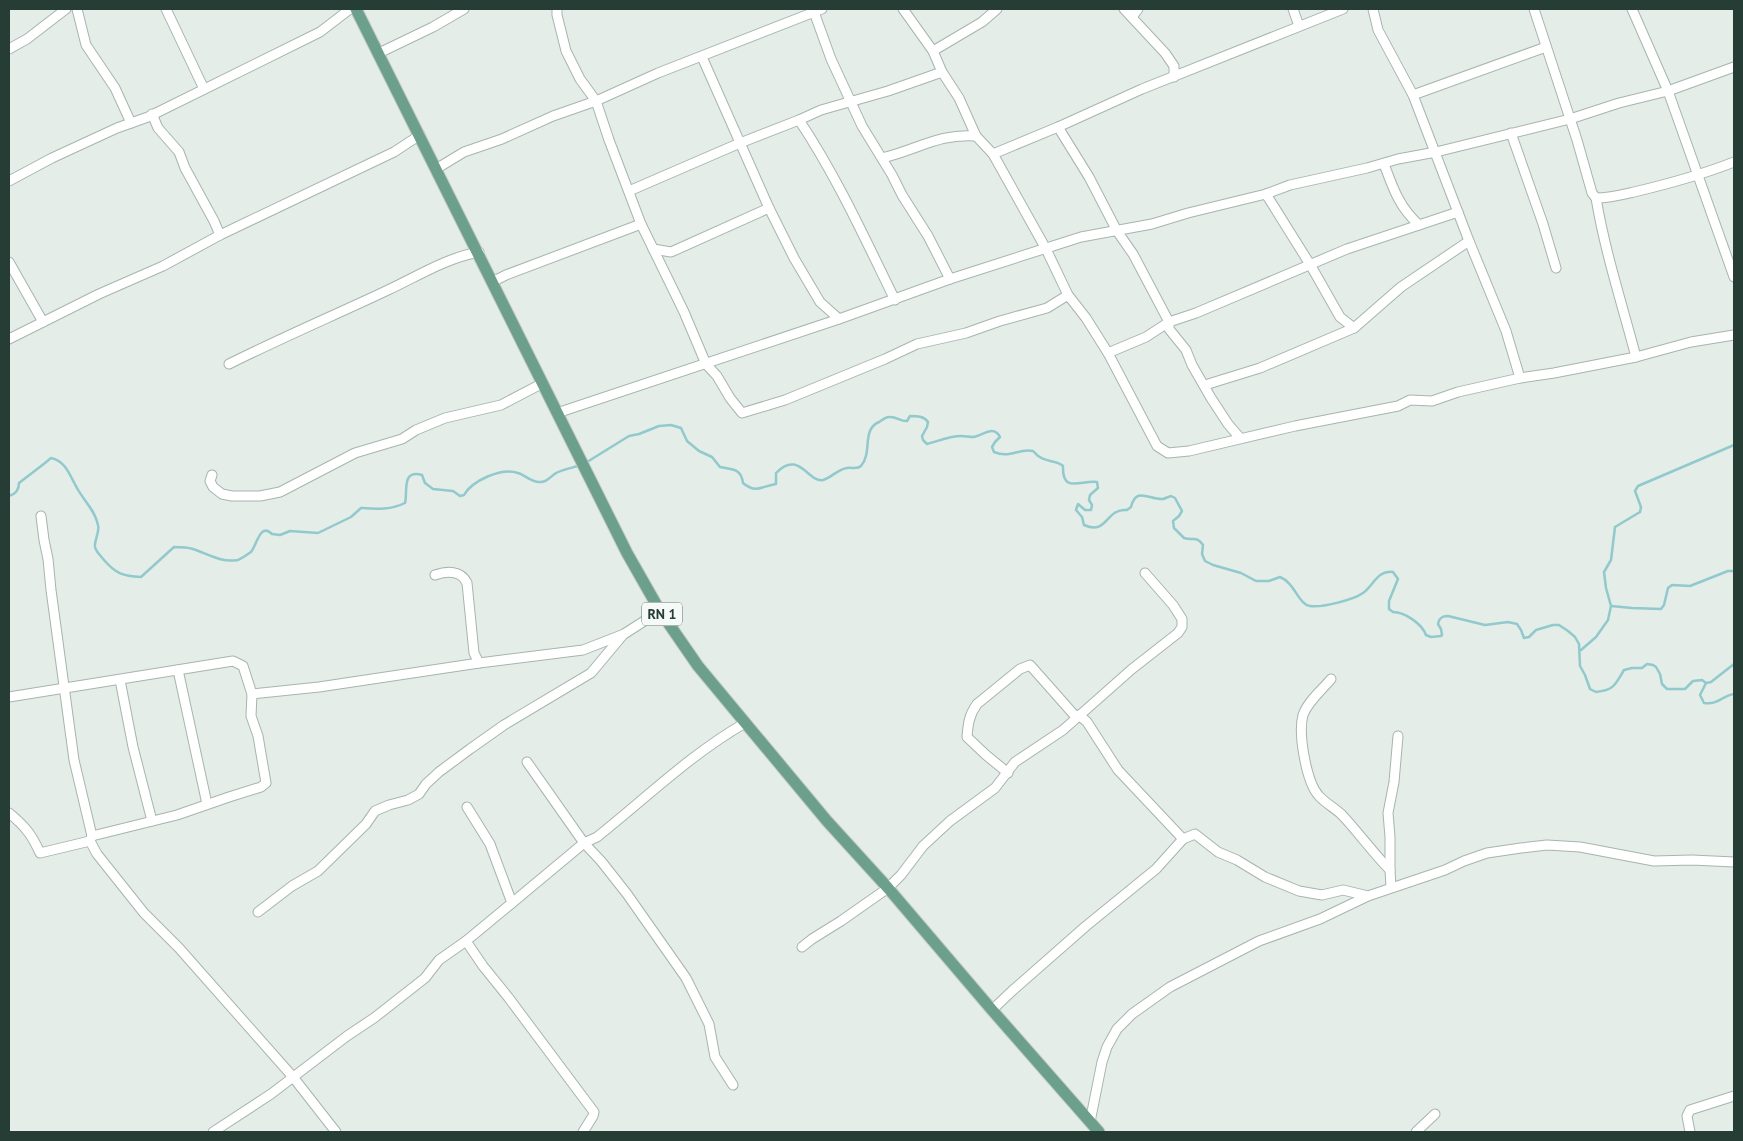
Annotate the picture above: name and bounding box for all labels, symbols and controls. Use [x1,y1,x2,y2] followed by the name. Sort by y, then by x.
[642,602,682,626] road number: RN 1

